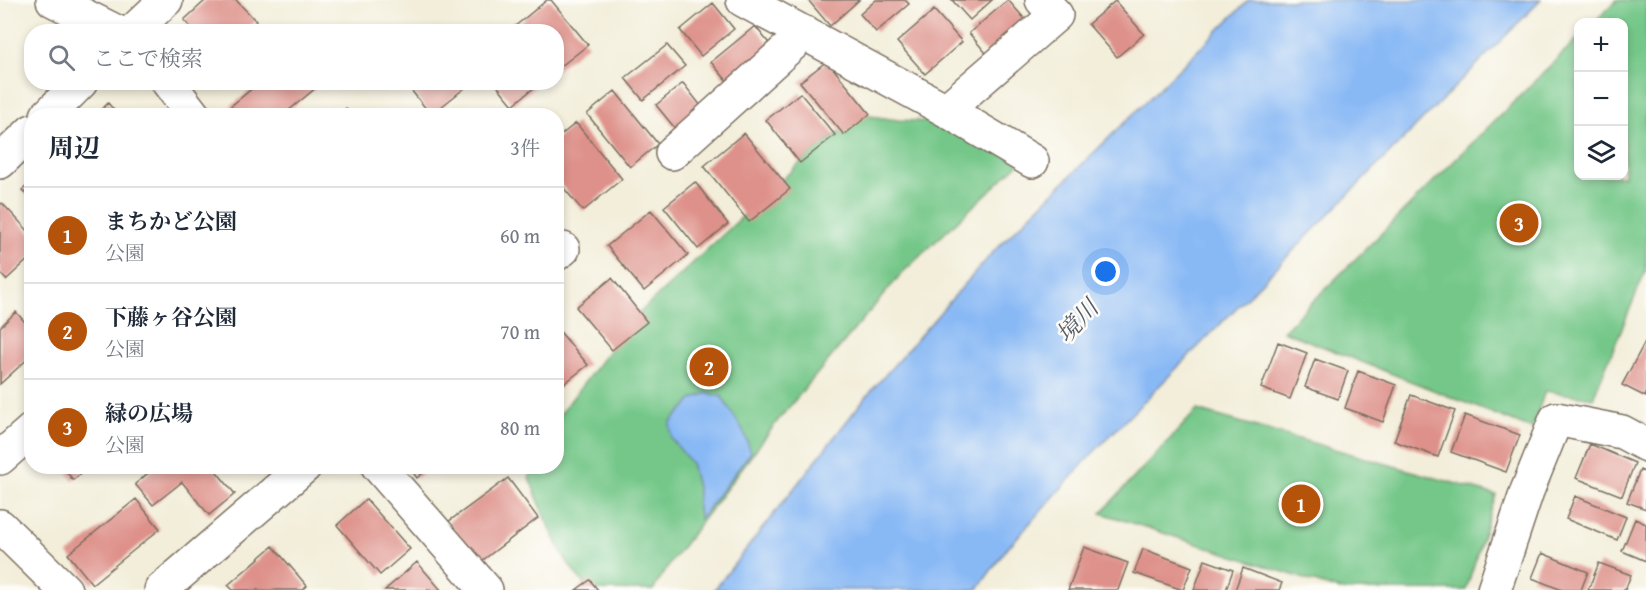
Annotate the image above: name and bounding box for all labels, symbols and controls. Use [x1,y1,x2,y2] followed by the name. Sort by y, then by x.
[1574,18,1628,180] map controls
[1574,18,1628,72] button: +
[24,24,564,90] search box
[45,41,78,74] icon: search
[93,42,203,74] text: ここで検索
[1574,72,1628,126] button: −
[1574,126,1628,180] button: layers
[48,128,100,167] text: 周辺
[510,133,540,162] text: 3件
[1500,200,1538,246] pin: 3
[105,205,237,237] text: まちかど公園
[62,221,73,250] text: 1
[500,221,540,250] text: 60 m
[105,238,145,267] text: 公園
[1091,257,1120,286] your location
[1048,289,1108,350] water label: 境川
[105,301,237,333] text: 下藤ヶ谷公園
[62,317,73,346] text: 2
[500,317,540,346] text: 70 m
[105,334,145,363] text: 公園
[690,344,728,389] pin: 2
[105,397,193,429] text: 緑の広場
[62,413,73,442] text: 3
[500,413,540,442] text: 80 m
[105,430,145,459] text: 公園
[1282,482,1320,526] pin: 1

